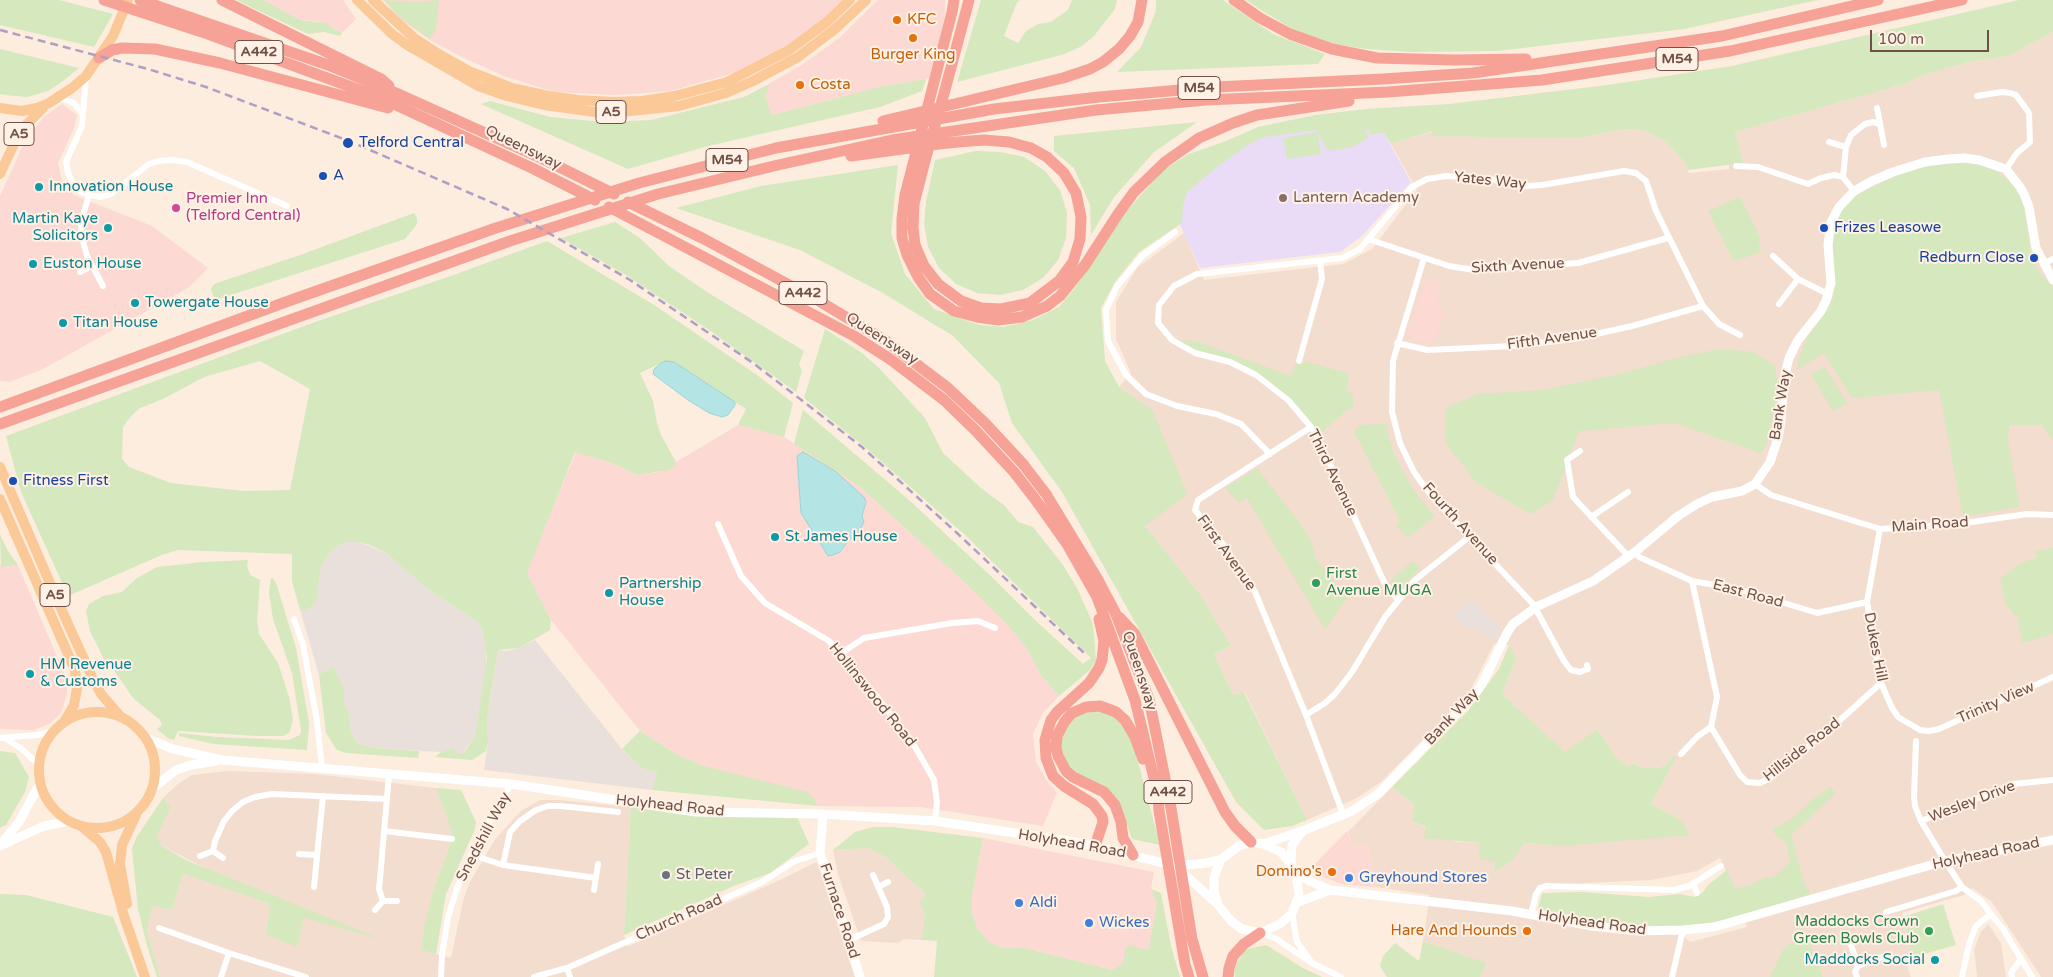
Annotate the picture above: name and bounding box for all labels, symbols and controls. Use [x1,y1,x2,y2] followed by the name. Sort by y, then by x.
[907,11,936,29] place label: KFC
[891,14,903,26] marker: KFC
[1873,20,1992,52] scale bar
[1878,30,1924,48] text: 100 m
[907,32,919,44] marker: Burger King
[235,41,283,64] road number: A442
[871,46,955,64] place label: Burger King
[1656,48,1698,70] road number: M54
[810,76,851,94] place label: Costa
[1178,76,1220,100] road number: M54
[794,79,806,91] marker: Costa
[596,100,626,124] road number: A5
[4,122,34,146] road number: A5
[482,122,564,174] street label: Queensway
[359,134,464,152] place label: Telford Central
[341,136,355,150] marker: Telford Central
[706,148,748,172] road number: M54
[333,167,344,185] place label: A
[1453,168,1527,194] street label: Yates Way
[317,170,329,182] marker: A
[49,178,173,196] place label: Innovation House
[33,181,45,193] marker: Innovation House
[1293,189,1419,207] place label: Lantern Academy
[186,190,300,225] place label: Premier Inn (Telford Central)
[1277,192,1289,204] marker: Lantern Academy
[170,202,182,214] marker: Premier Inn (Telford Central)
[12,210,98,245] place label: Martin Kaye Solicitors
[1834,219,1941,237] place label: Frizes Leasowe
[102,222,114,234] marker: Martin Kaye Solicitors
[1818,222,1830,234] marker: Frizes Leasowe
[1919,249,2024,267] place label: Redburn Close
[2028,252,2040,264] marker: Redburn Close
[43,255,141,273] place label: Euston House
[1471,255,1565,277] street label: Sixth Avenue
[27,258,39,270] marker: Euston House
[779,282,827,304] road number: A442
[145,294,269,312] place label: Towergate House
[129,297,141,309] marker: Towergate House
[842,309,922,369] street label: Queensway
[73,314,158,332] place label: Titan House
[57,317,69,329] marker: Titan House
[1506,324,1598,354] street label: Fifth Avenue
[1767,369,1795,441] street label: Bank Way
[1303,427,1361,519] street label: Third Avenue
[23,472,109,490] place label: Fitness First
[7,475,19,487] marker: Fitness First
[1418,479,1502,569] street label: Fourth Avenue
[1193,512,1259,594] street label: First Avenue
[1891,513,1969,537] street label: Main Road
[785,528,897,546] place label: St James House
[769,531,781,543] marker: St James House
[1326,565,1432,600] place label: First Avenue MUGA
[619,575,701,610] place label: Partnership House
[1711,576,1785,612] street label: East Road
[1310,577,1322,589] marker: First Avenue MUGA
[40,584,70,606] road number: A5
[603,587,615,599] marker: Partnership House
[1859,611,1891,683] street label: Dukes Hill
[1118,629,1160,713] street label: Queensway
[824,639,920,751] street label: Hollinswood Road
[40,656,132,691] place label: HM Revenue & Customs
[24,668,36,680] marker: HM Revenue & Customs
[1955,678,2037,728] street label: Trinity View
[1421,685,1483,749] street label: Bank Way
[1760,714,1844,786] street label: Hillside Road
[1926,777,2018,827] street label: Wesley Drive
[1144,780,1192,804] road number: A442
[453,789,515,885] street label: Snedshill Way
[615,791,725,821] street label: Holyhead Road
[1017,826,1127,862] street label: Holyhead Road
[1931,834,2041,874] street label: Holyhead Road
[815,861,863,961] street label: Furnace Road
[1256,863,1322,881] place label: Domino's
[676,866,733,884] place label: St Peter
[1326,866,1338,878] marker: Domino's
[660,869,672,881] marker: St Peter
[1359,869,1487,887] place label: Greyhound Stores
[1343,872,1355,884] marker: Greyhound Stores
[633,891,725,945] street label: Church Road
[1029,894,1057,912] place label: Aldi
[1013,897,1025,909] marker: Aldi
[1537,906,1647,940] street label: Holyhead Road
[1793,913,1919,948] place label: Maddocks Crown Green Bowls Club
[1099,914,1149,932] place label: Wickes
[1083,917,1095,929] marker: Wickes
[1391,922,1517,940] place label: Hare And Hounds
[1521,925,1533,937] marker: Hare And Hounds
[1923,925,1935,937] marker: Maddocks Crown Green Bowls Club
[1805,951,1925,969] place label: Maddocks Social
[1929,954,1941,966] marker: Maddocks Social

